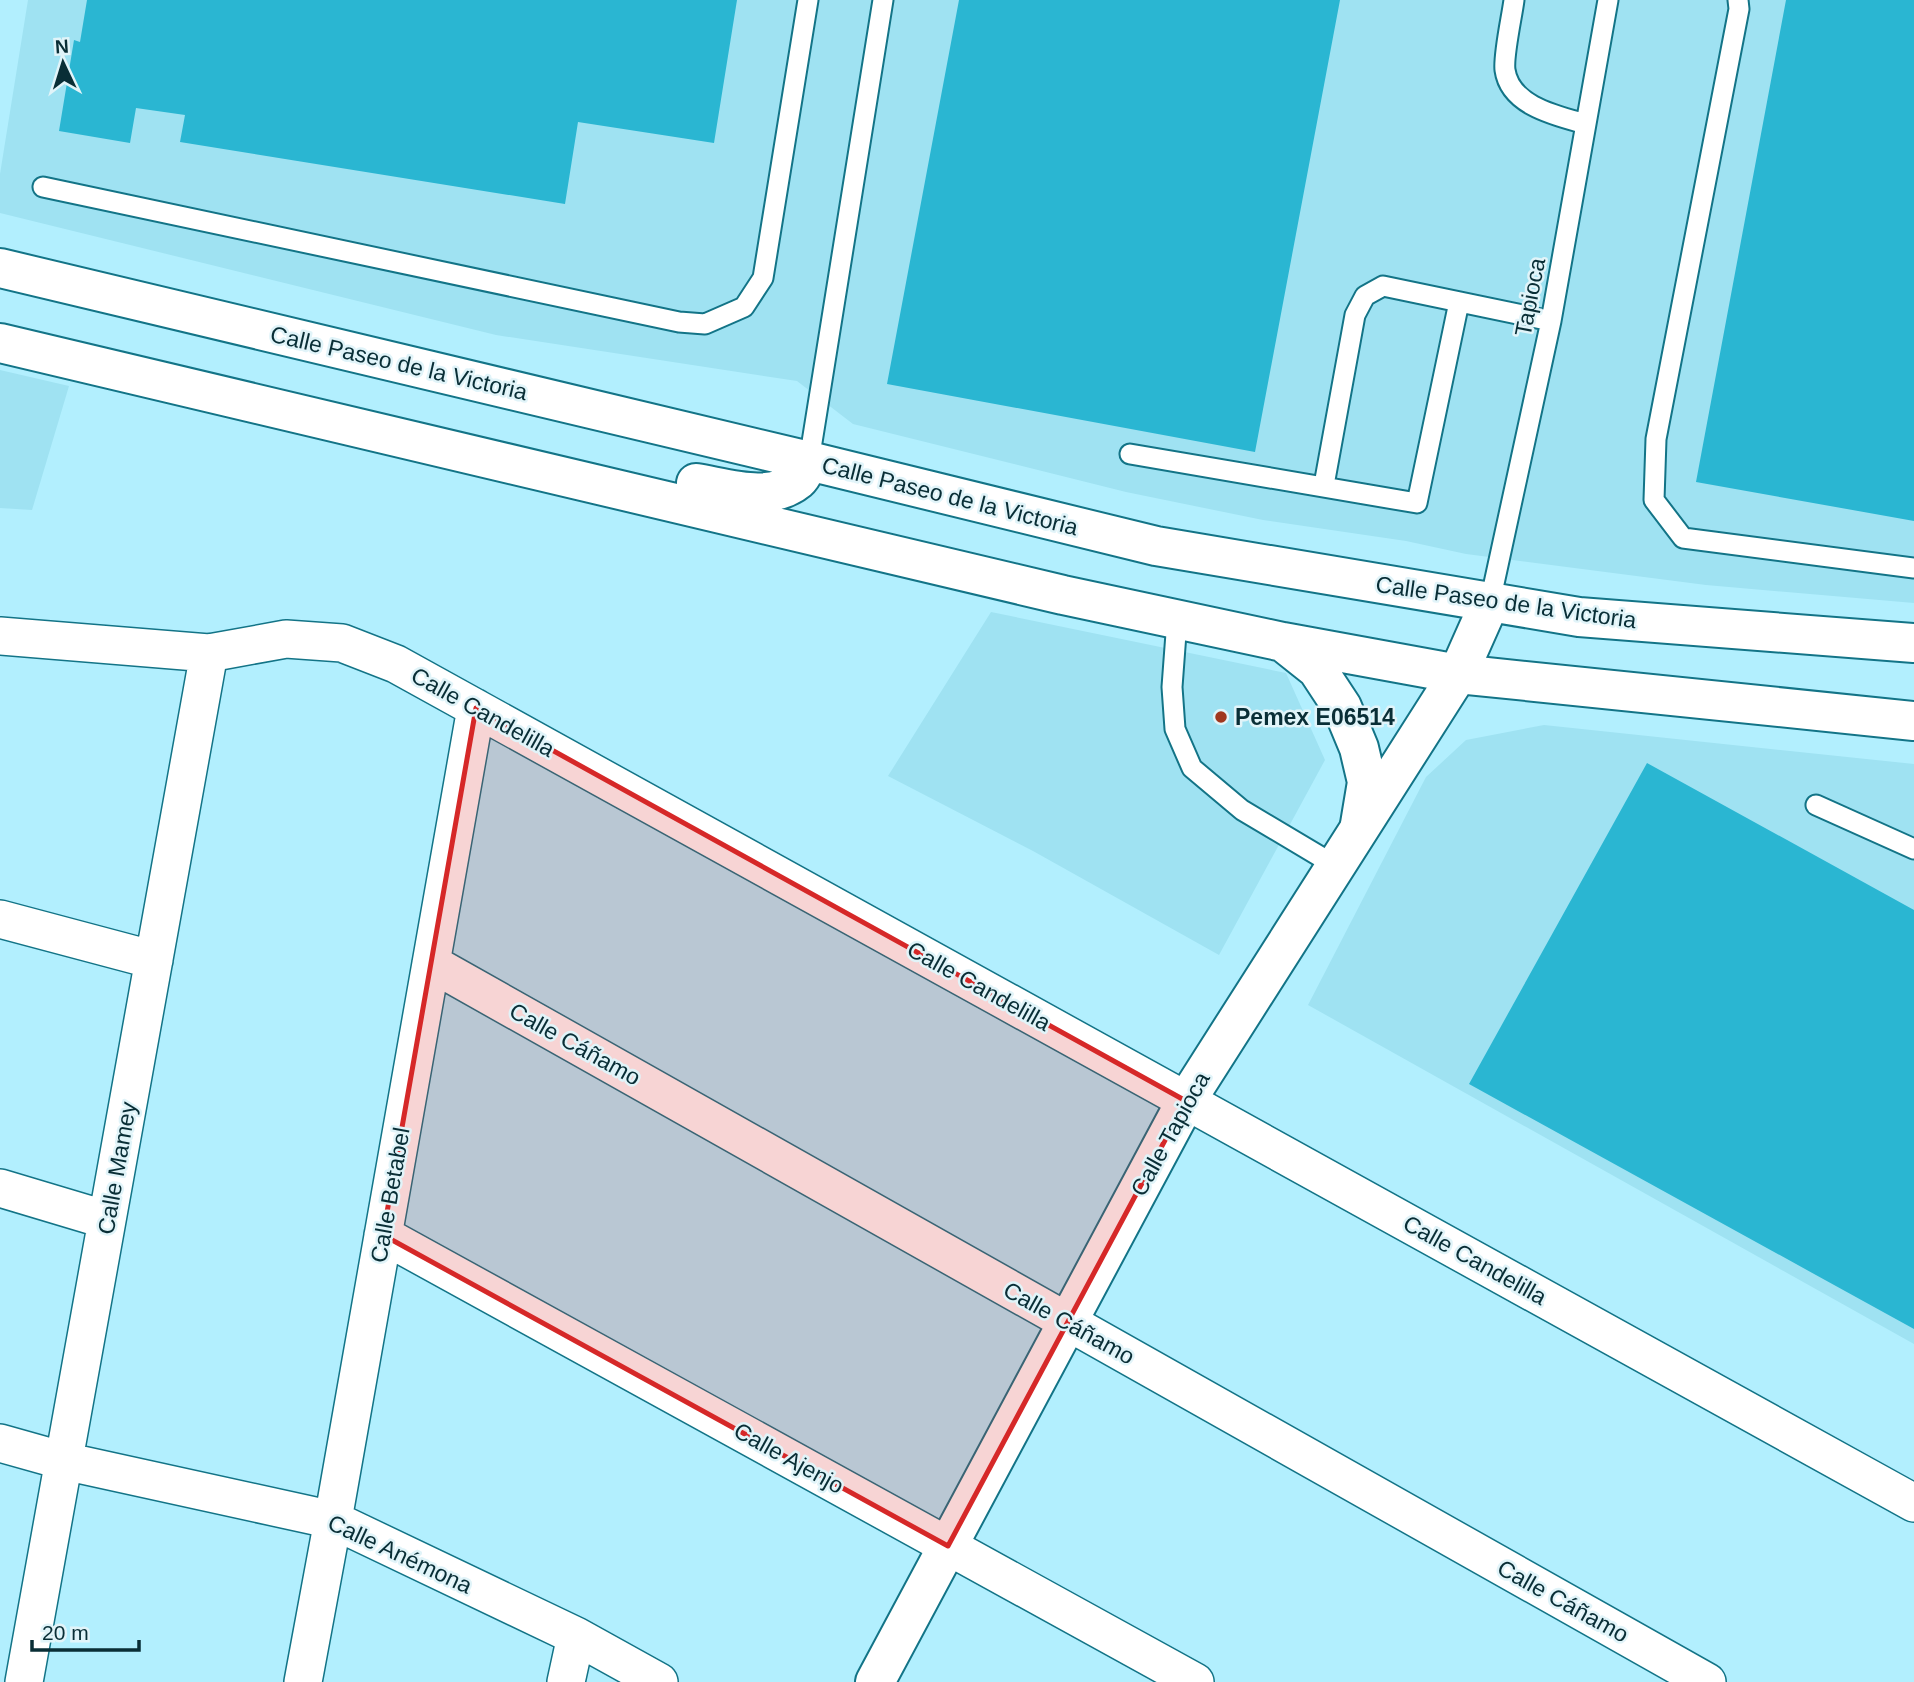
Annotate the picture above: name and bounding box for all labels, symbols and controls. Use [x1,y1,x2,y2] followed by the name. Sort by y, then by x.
[28,28,98,98] north arrow
[54,36,69,57] text: N
[1510,255,1550,338] street label: Tapioca
[268,321,530,405] street label: Calle Paseo de la Victoria
[819,452,1081,540] street label: Calle Paseo de la Victoria
[1374,571,1638,633] street label: Calle Paseo de la Victoria
[407,662,559,762] street label: Calle Candelilla
[1235,704,1395,730] place label: Pemex E06514
[1213,709,1229,725] marker: Pemex E06514
[903,936,1055,1036] street label: Calle Candelilla
[505,997,645,1091] street label: Calle Cáñamo
[1125,1067,1215,1201] street label: Calle Tapioca
[93,1099,142,1236] street label: Calle Mamey
[365,1125,415,1265] street label: Calle Betabel
[1399,1210,1551,1310] street label: Calle Candelilla
[999,1276,1139,1370] street label: Calle Cáñamo
[730,1417,848,1499] street label: Calle Ajenjo
[324,1509,476,1599] street label: Calle Anémona
[1493,1554,1633,1648] street label: Calle Cáñamo
[32,1608,138,1652] scale bar
[42,1621,89,1644] text: 20 m

